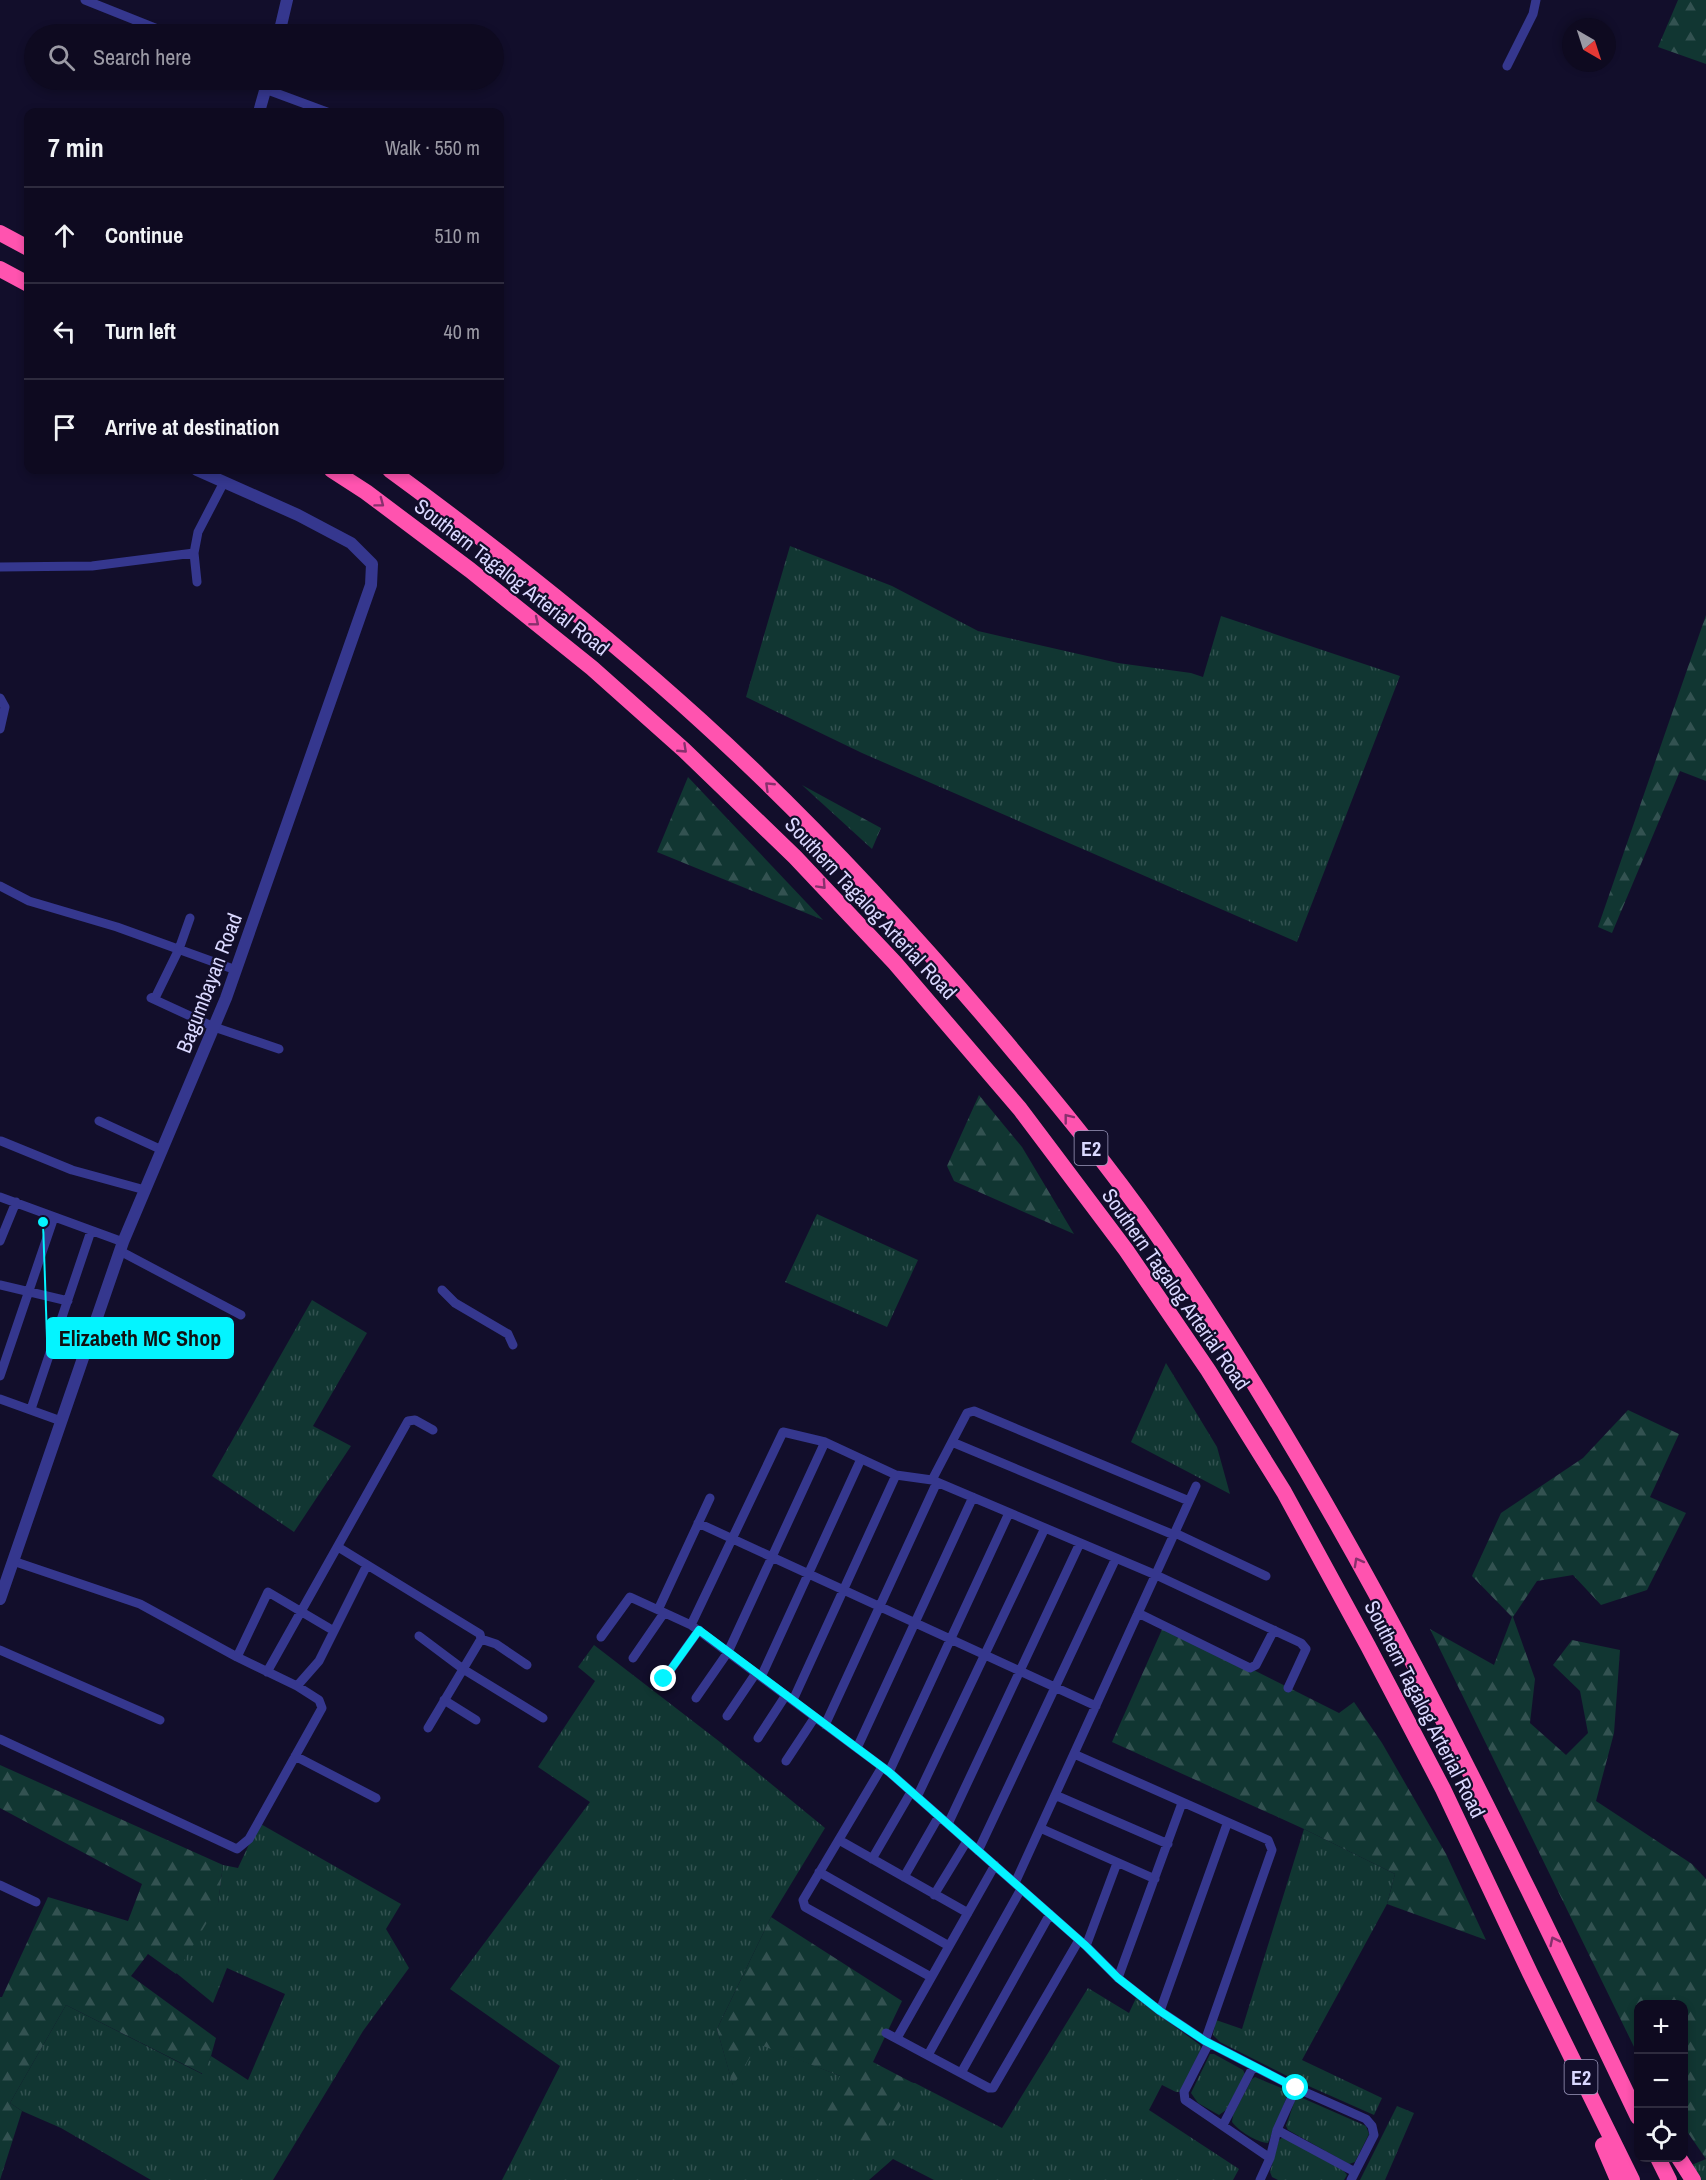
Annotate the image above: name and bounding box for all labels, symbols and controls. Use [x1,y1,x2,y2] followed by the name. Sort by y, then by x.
[1562,18,1616,72] north arrow
[24,24,504,90] search box
[45,41,78,74] icon: search
[93,42,191,72] text: Search here
[48,130,104,165] text: 7 min
[385,134,480,161] text: Walk · 550 m
[48,219,81,252] icon: ahead
[105,220,183,250] text: Continue
[434,222,480,249] text: 510 m
[48,315,81,348] icon: left
[105,316,176,346] text: Turn left
[444,318,480,345] text: 40 m
[48,411,81,444] icon: arrive
[105,412,279,442] text: Arrive at destination
[408,492,616,662] street label: Southern Tagalog Arterial Road
[374,495,385,506] one-way arrow
[528,614,539,625] one-way arrow
[676,742,686,753] one-way arrow
[766,783,777,794] one-way arrow
[778,810,964,1006] street label: Southern Tagalog Arterial Road
[815,878,826,889] one-way arrow
[169,909,249,1057] street label: Bagumbayan Road
[1065,1114,1076,1125] one-way arrow
[1074,1131,1108,1165] road number: E2
[1095,1182,1257,1396] street label: Southern Tagalog Arterial Road
[47,1318,233,1358] callout: Elizabeth MC Shop
[59,1323,221,1353] text: Elizabeth MC Shop
[1354,1558,1365,1568] one-way arrow
[1358,1595,1492,1823] street label: Southern Tagalog Arterial Road
[650,1665,676,1691] route end
[1549,1936,1561,1947] one-way arrow
[1634,2000,1688,2162] map controls
[1634,2000,1688,2054] button: +
[1634,2054,1688,2108] button: −
[1564,2060,1598,2094] road number: E2
[1282,2074,1308,2100] route start
[1634,2108,1688,2162] button: locate

